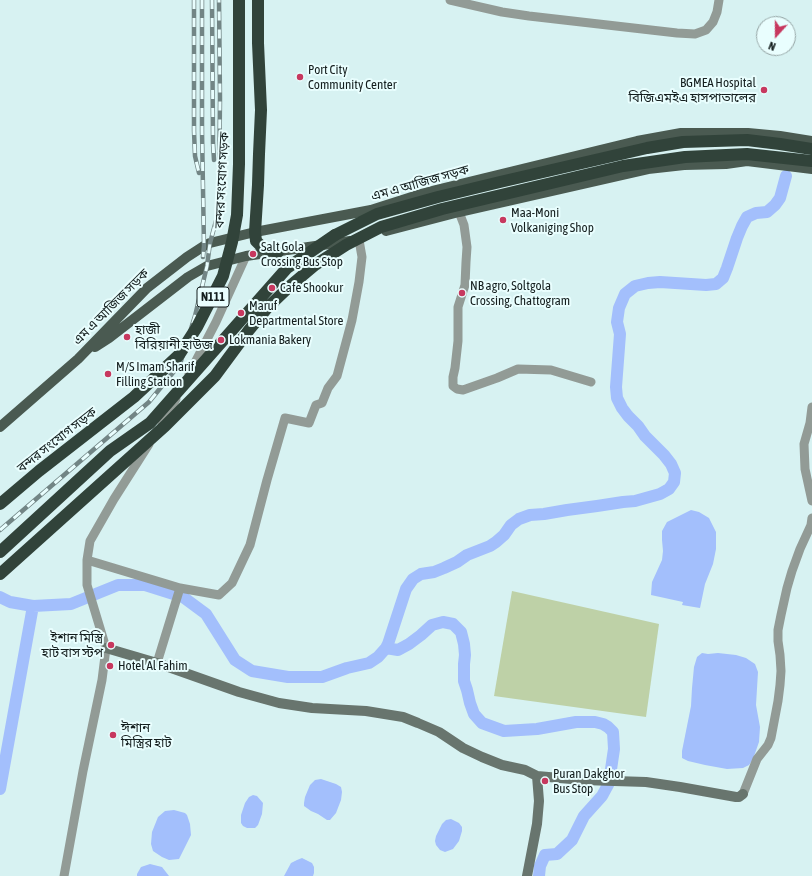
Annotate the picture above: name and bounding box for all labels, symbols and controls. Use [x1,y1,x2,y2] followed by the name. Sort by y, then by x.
[756,16,796,56] north arrow
[767,40,777,53] text: N
[308,62,397,93] place label: Port City Community Center
[295,72,305,82] marker: Port City Community Center
[629,75,756,106] place label: BGMEA Hospital বিজিএমইএ হাসপাতালের
[759,85,769,95] marker: BGMEA Hospital বিজিএমইএ হাসপাতালের
[212,131,232,229] street label: বন্দর সংযোগ সড়ক
[369,162,471,204] street label: এম এ আজিজ সড়ক
[511,205,594,236] place label: Maa-Moni Volkaniging Shop
[498,215,508,225] marker: Maa-Moni Volkaniging Shop
[261,239,343,270] place label: Salt Gola Crossing Bus Stop
[248,249,258,259] marker: Salt Gola Crossing Bus Stop
[70,266,152,348] street label: এম এ আজিজ সড়ক
[470,278,570,309] place label: NB agro, Soltgola Crossing, Chattogram
[280,280,343,296] place label: Cafe Shookur
[267,283,277,293] marker: Cafe Shookur
[197,287,229,307] road number: N111
[457,288,467,298] marker: NB agro, Soltgola Crossing, Chattogram
[249,298,343,329] place label: Maruf Departmental Store
[236,308,246,318] marker: Maruf Departmental Store
[135,322,213,353] place label: হাজী বিরিয়ানী হাউজ
[122,332,132,342] marker: হাজী বিরিয়ানী হাউজ
[229,332,311,348] place label: Lokmania Bakery
[216,335,226,345] marker: Lokmania Bakery
[116,359,194,390] place label: M/S Imam Sharif Filling Station
[103,369,113,379] marker: M/S Imam Sharif Filling Station
[14,404,100,476] street label: বন্দর সংযোগ সড়ক
[42,630,103,661] place label: ইশান মিস্ত্রি হাট বাস স্টপ
[106,640,116,650] marker: ইশান মিস্ত্রি হাট বাস স্টপ
[118,658,188,674] place label: Hotel Al Fahim
[105,661,115,671] marker: Hotel Al Fahim
[121,720,172,751] place label: ঈশান মিস্ত্রির হাট
[108,730,118,740] marker: ঈশান মিস্ত্রির হাট
[553,766,624,797] place label: Puran Dakghor Bus Stop
[540,776,550,786] marker: Puran Dakghor Bus Stop

